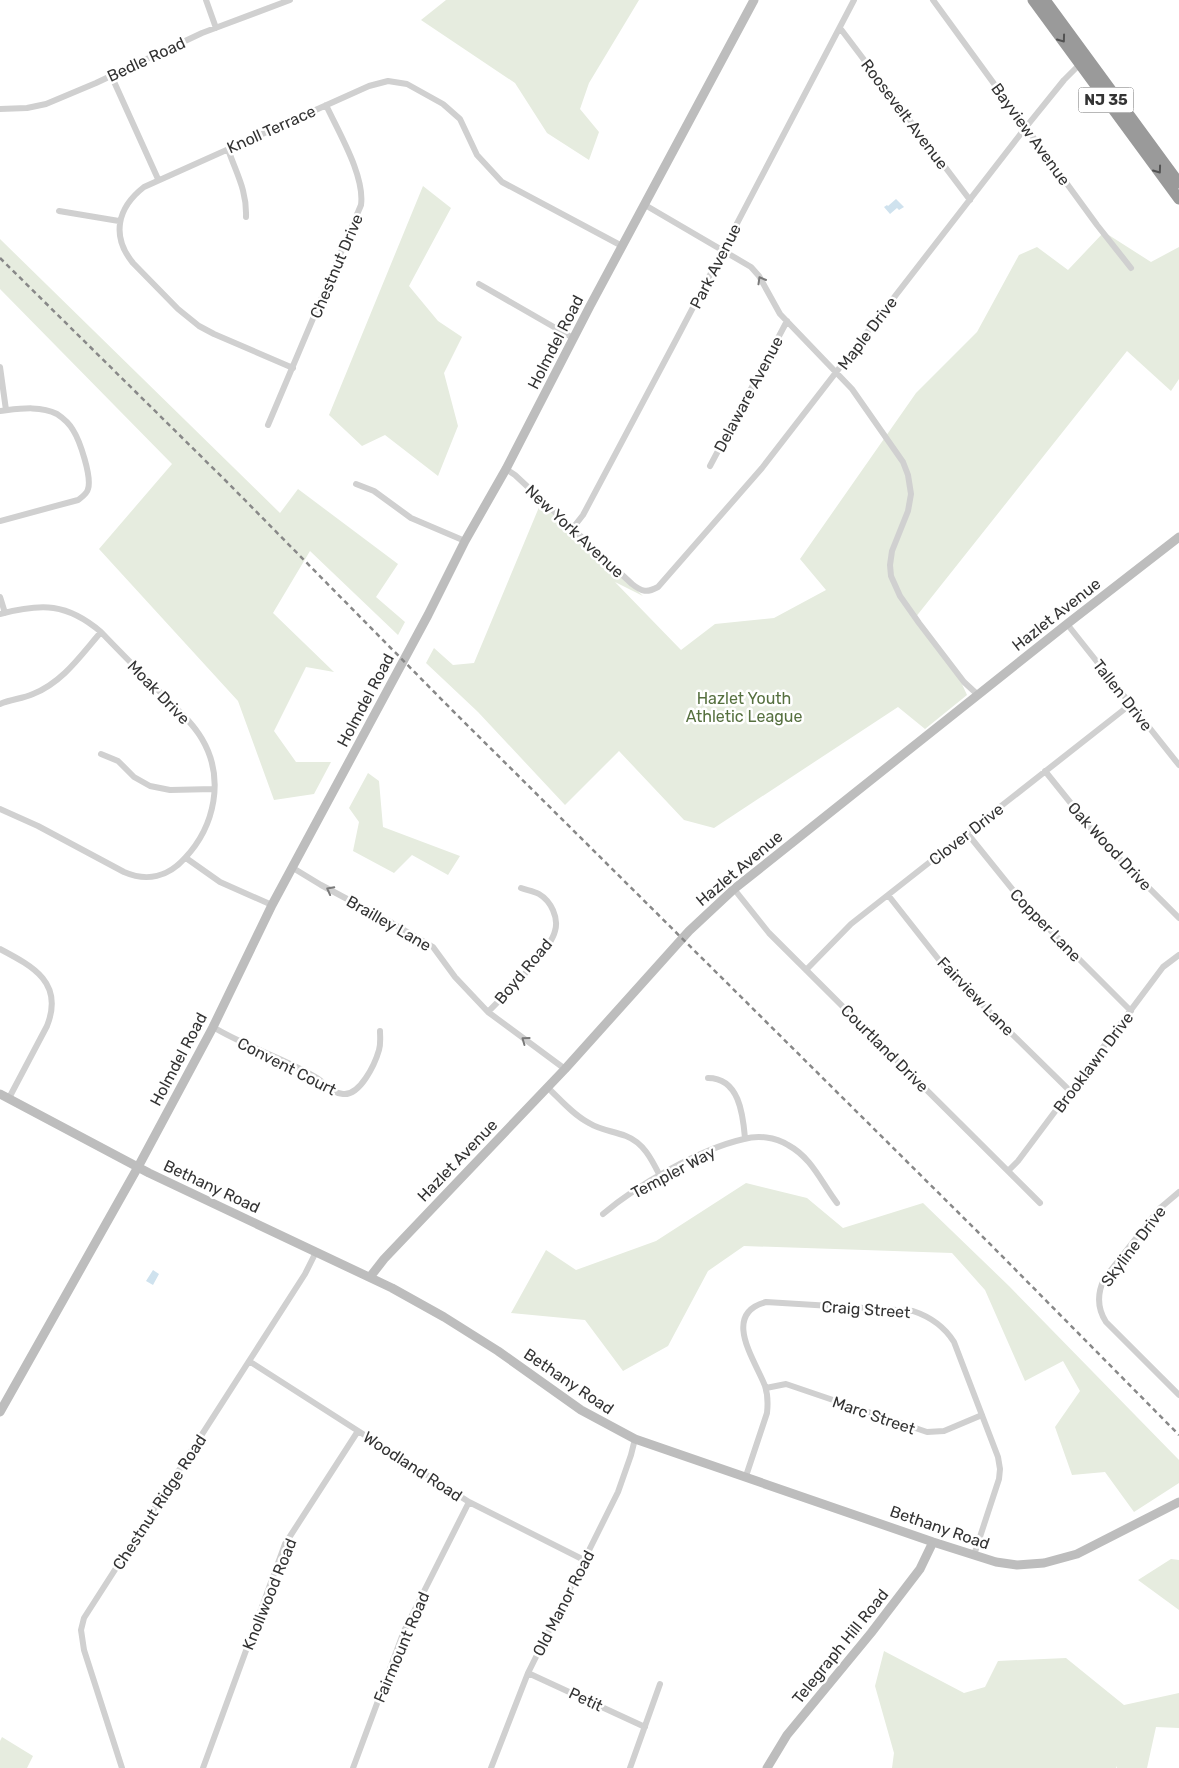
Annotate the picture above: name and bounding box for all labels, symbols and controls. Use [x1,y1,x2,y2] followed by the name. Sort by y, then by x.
[104,33,188,86] street label: Bedle Road
[1056,33,1065,43] one-way arrow
[857,56,952,173] street label: Roosevelt Avenue
[987,79,1074,189] street label: Bayview Avenue
[1078,88,1134,112] road number: NJ 35
[224,101,319,157] street label: Knoll Terrace
[1152,164,1161,174] one-way arrow
[306,211,367,321] street label: Chestnut Drive
[686,221,745,312] street label: Park Avenue
[757,277,767,286] one-way arrow
[524,292,587,392] street label: Holmdel Road
[834,293,901,373] street label: Maple Drive
[710,333,787,455] street label: Delaware Avenue
[521,481,628,582] street label: New York Avenue
[1008,574,1104,655] street label: Hazlet Avenue
[333,650,398,750] street label: Holmdel Road
[1089,656,1156,735] street label: Tallen Drive
[124,657,194,728] street label: Moak Drive
[686,689,802,726] park label: Hazlet Youth Athletic League
[1064,798,1156,895] street label: Oak Wood Drive
[925,799,1007,869] street label: Clover Drive
[692,827,786,910] street label: Hazlet Avenue
[1006,885,1085,966] street label: Copper Lane
[326,886,335,896] one-way arrow
[343,892,434,955] street label: Brailley Lane
[491,935,556,1008] street label: Boyd Road
[933,953,1018,1040] street label: Fairview Lane
[837,1001,932,1096] street label: Courtland Drive
[1049,1008,1137,1116] street label: Brooklawn Drive
[146,1009,211,1109] street label: Holmdel Road
[234,1033,339,1100] street label: Convent Court
[521,1037,531,1046] one-way arrow
[413,1115,501,1205] street label: Hazlet Avenue
[628,1142,719,1203] street label: Templer Way
[161,1156,263,1217] street label: Bethany Road
[1097,1202,1170,1290] street label: Skyline Drive
[821,1297,911,1322] street label: Craig Street
[520,1344,617,1418] street label: Bethany Road
[830,1392,918,1439] street label: Marc Street
[360,1427,466,1505] street label: Woodland Road
[109,1431,210,1573] street label: Chestnut Ridge Road
[888,1502,992,1553] street label: Bethany Road
[238,1536,300,1653] street label: Knollwood Road
[529,1547,598,1659] street label: Old Manor Road
[788,1585,892,1707] street label: Telegraph Hill Road
[370,1589,433,1705] street label: Fairmount Road
[566,1683,606,1716] street label: Petit

